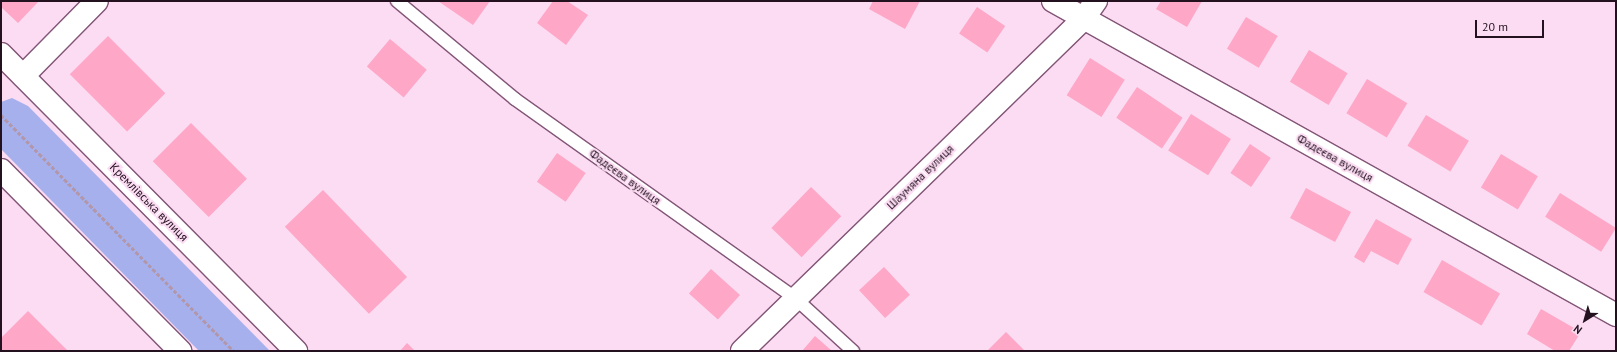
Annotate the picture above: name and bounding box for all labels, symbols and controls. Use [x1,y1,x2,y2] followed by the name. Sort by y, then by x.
[1477,12,1546,38] scale bar
[1482,19,1508,34] text: 20 m
[1294,131,1376,185] street label: Фадеєва вулиця
[884,141,956,213] street label: Шаумяна вулиця
[586,146,664,208] street label: Фадеєва вулиця
[107,160,191,244] street label: Кремлівська вулиця
[1565,300,1605,340] north arrow
[1571,322,1585,337] text: N

